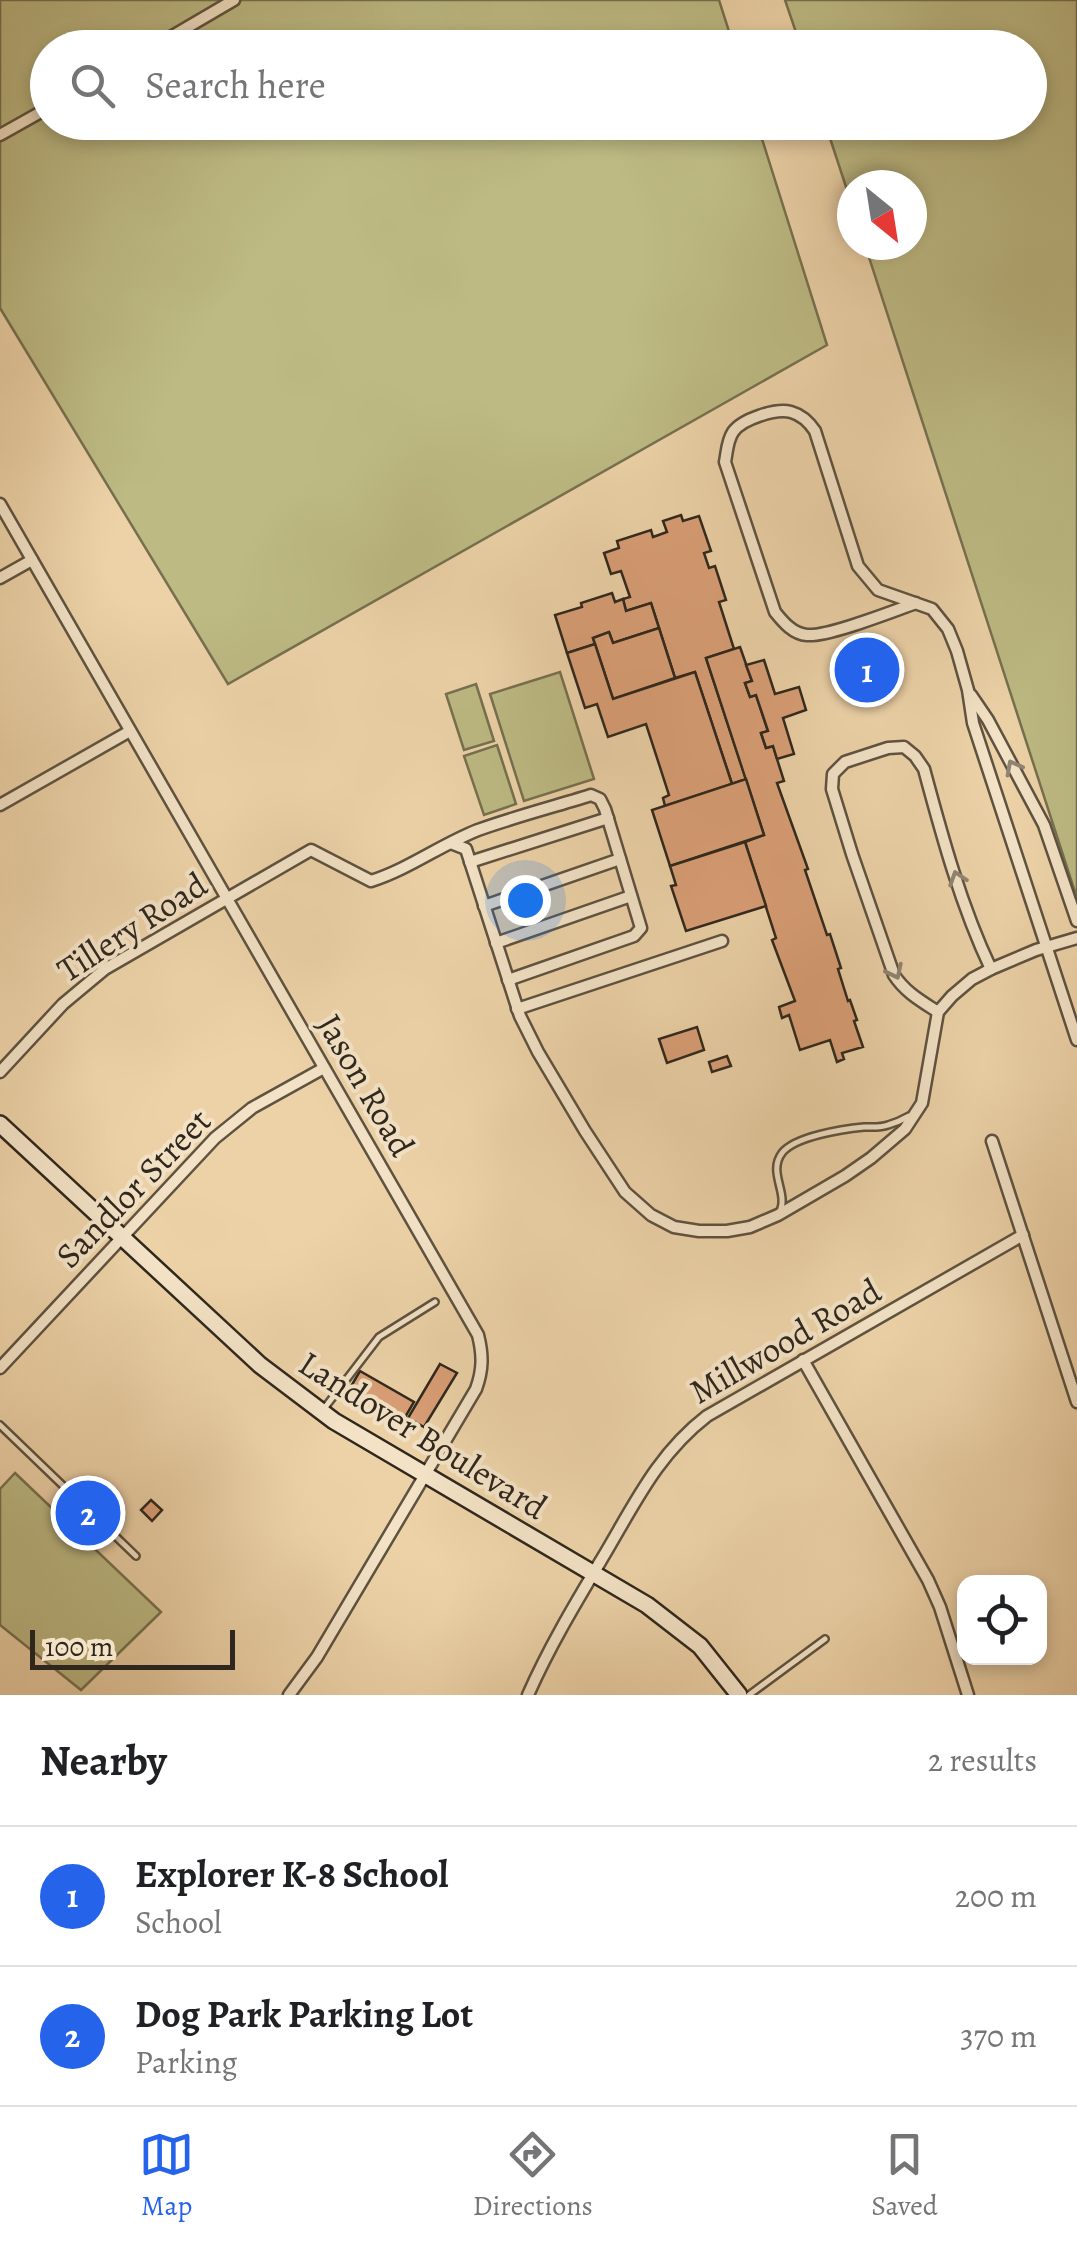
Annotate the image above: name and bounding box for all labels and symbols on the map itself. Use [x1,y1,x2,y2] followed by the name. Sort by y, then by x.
[837,170,927,260] north arrow
[834,632,900,708] pin: 1
[1005,759,1025,777] one-way arrow
[48,860,217,993] street label: Tillery Road
[948,870,968,887] one-way arrow
[500,875,551,926] your location
[882,961,902,979] one-way arrow
[306,1005,426,1165] street label: Jason Road
[45,1098,221,1278] street label: Sandlor Street
[680,1267,890,1415] street label: Millwood Road
[290,1339,556,1531] street label: Landover Boulevard
[56,1476,120,1550] pin: 2
[30,1625,235,1670] scale bar

